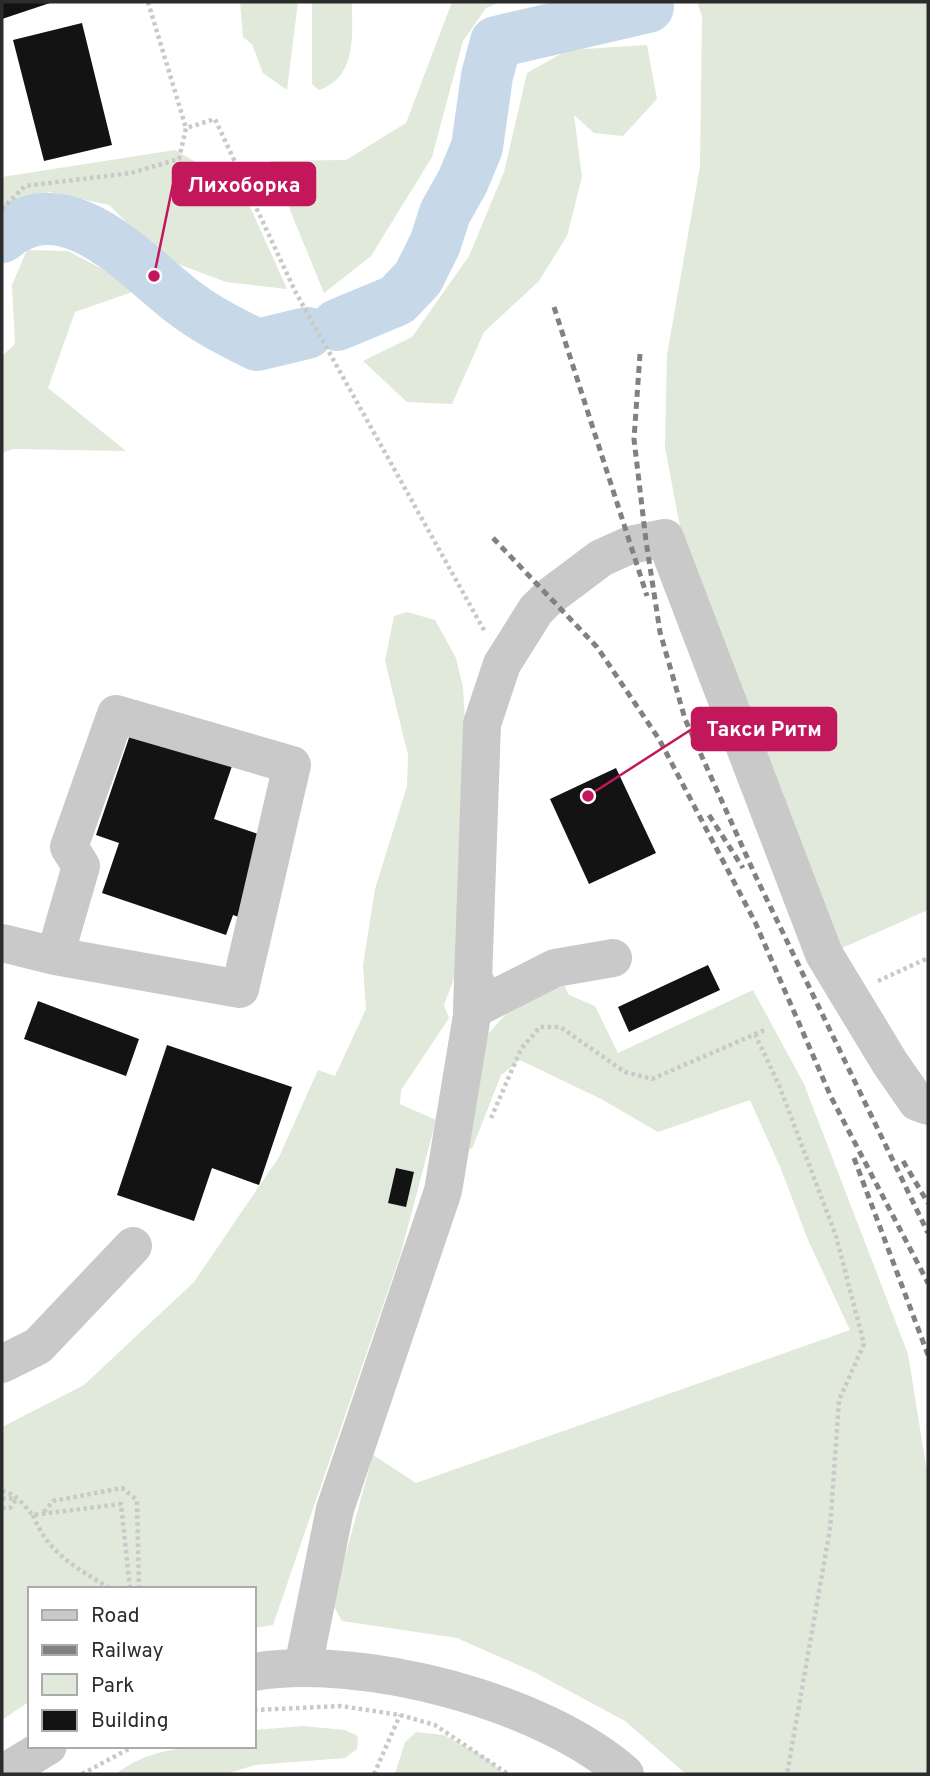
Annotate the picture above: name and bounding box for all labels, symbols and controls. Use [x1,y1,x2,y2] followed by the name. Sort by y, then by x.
[173,163,315,205] callout: Лихоборка
[187,173,301,200] text: Лихоборка
[692,708,836,750] callout: Такси Ритм
[706,717,822,744] text: Такси Ритм
[28,1587,256,1748] legend
[91,1603,140,1630] text: Road
[91,1638,164,1665] text: Railway
[91,1673,134,1700] text: Park
[91,1708,169,1735] text: Building

